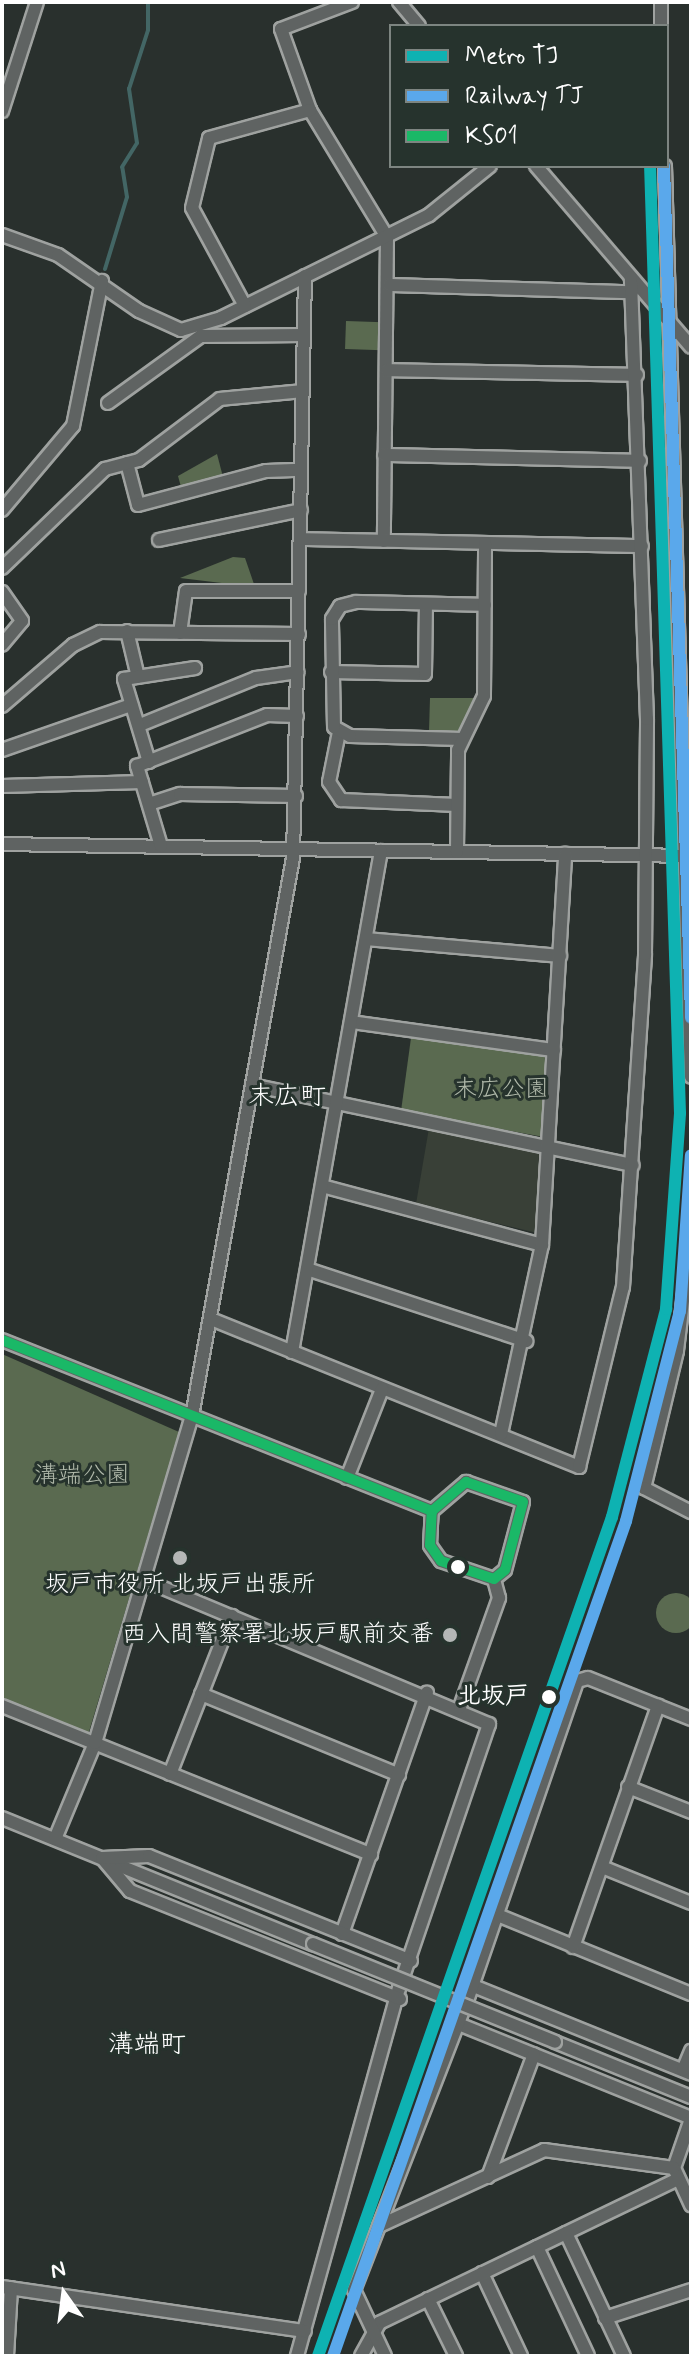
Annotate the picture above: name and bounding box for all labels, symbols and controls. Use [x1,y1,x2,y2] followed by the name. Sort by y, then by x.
[389,24,669,168] legend
[465,41,558,72] text: Metro TJ
[465,81,583,112] text: Railway TJ
[465,121,518,152] text: KS01
[453,1076,549,1104] park label: 末広公園
[248,1082,326,1114] district label: 末広町
[34,1462,130,1490] park label: 溝端公園
[171,1549,189,1567] marker: 坂戸市役所 北坂戸出張所
[450,1559,466,1575] unlabelled marker
[45,1571,315,1599] place label: 坂戸市役所 北坂戸出張所
[122,1621,434,1649] place label: 西入間警察署北坂戸駅前交番
[441,1626,459,1644] marker: 西入間警察署北坂戸駅前交番
[457,1683,529,1711] place label: 北坂戸
[536,1684,562,1710] marker: 北坂戸
[108,2030,186,2062] district label: 溝端町
[24,2254,104,2334] north arrow
[48,2255,69,2286] text: N

